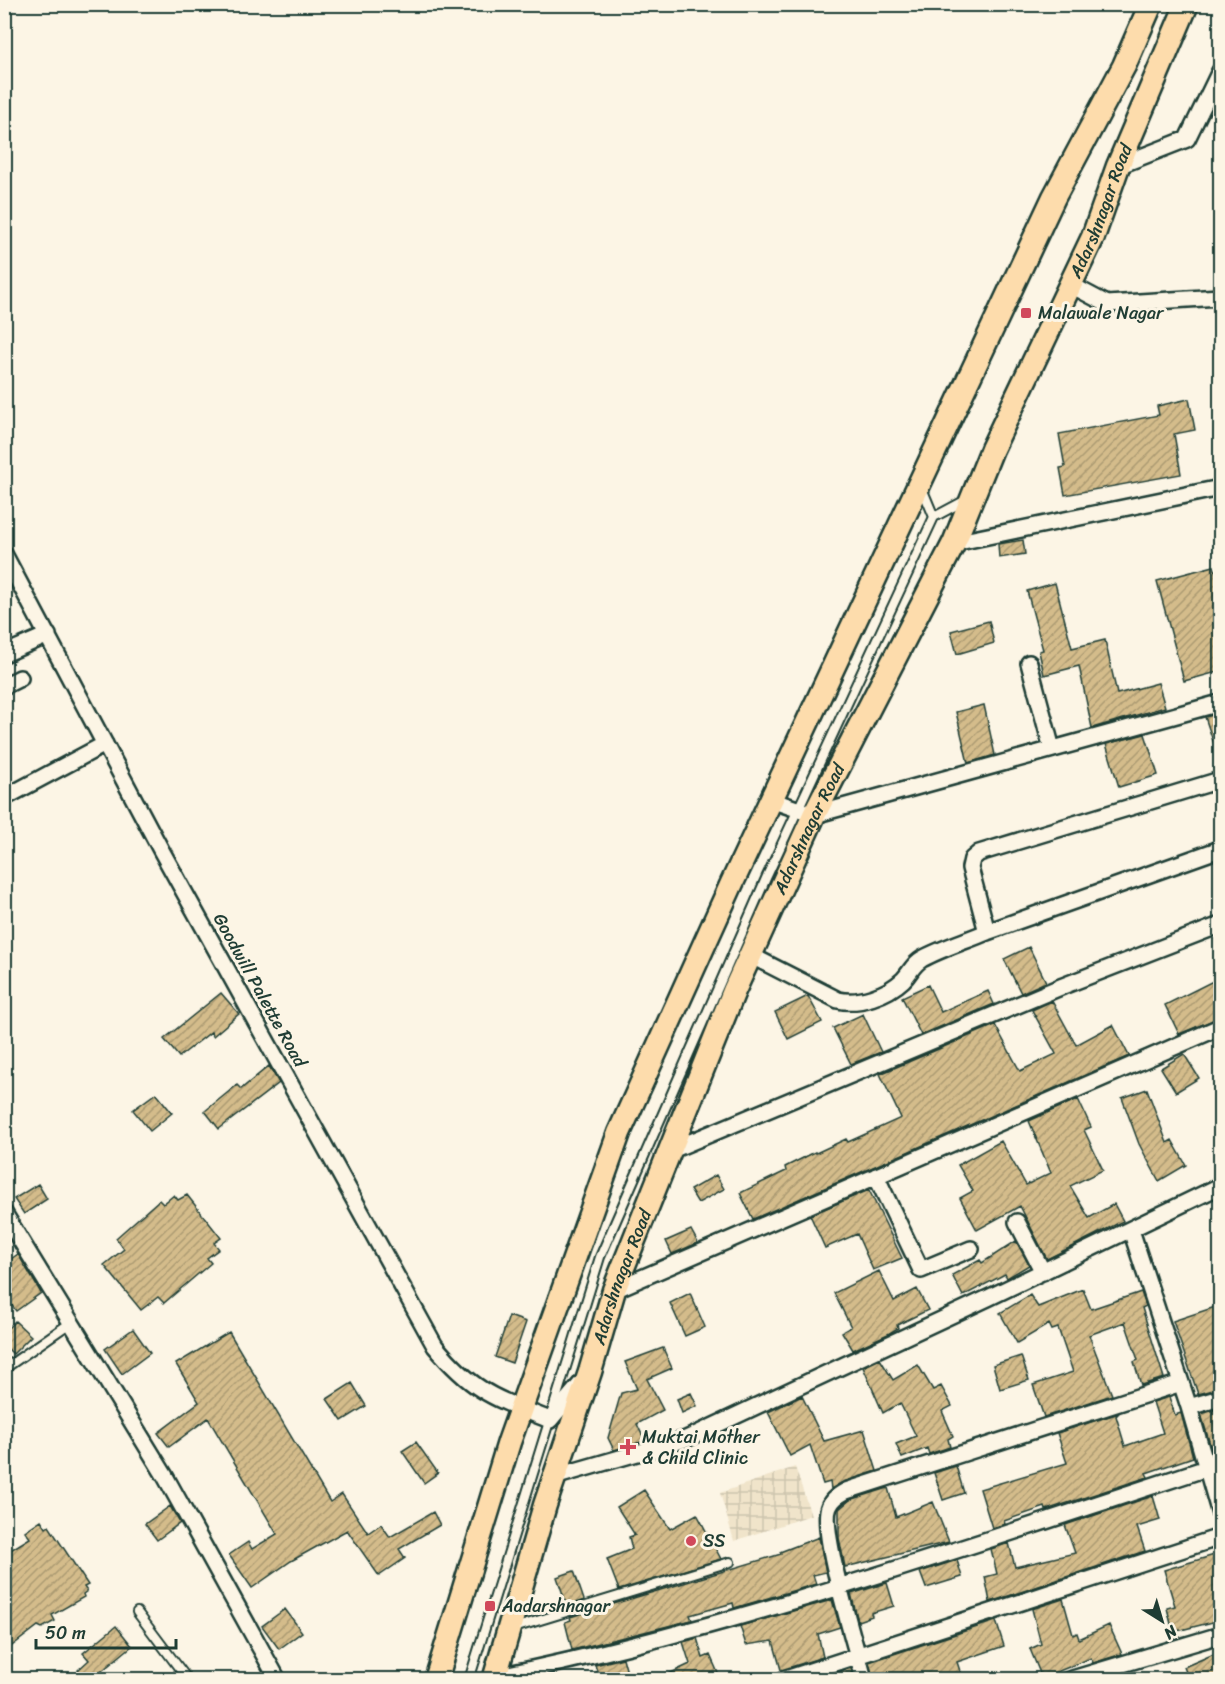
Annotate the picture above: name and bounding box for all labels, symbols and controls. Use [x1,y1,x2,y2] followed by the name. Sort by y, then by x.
[1059,137,1142,284] street label: Adarshnagar Road
[1038,297,1165,329] place label: Malawale Nagar
[1019,306,1033,320] marker: Malawale Nagar
[764,756,855,901] street label: Adarshnagar Road
[204,907,317,1075] street label: Goodwill Palette Road
[583,1203,661,1349] street label: Adarshnagar Road
[642,1421,761,1474] place label: Muktai Mother & Child Clinic
[619,1438,637,1456] marker: Muktai Mother & Child Clinic
[703,1525,726,1557] place label: SS
[684,1534,698,1548] marker: SS
[501,1590,611,1622] place label: Aadarshnagar
[1132,1591,1192,1651] north arrow
[483,1599,497,1613] marker: Aadarshnagar
[36,1612,176,1650] scale bar
[45,1617,86,1649] text: 50 m
[1157,1617,1185,1648] text: N

